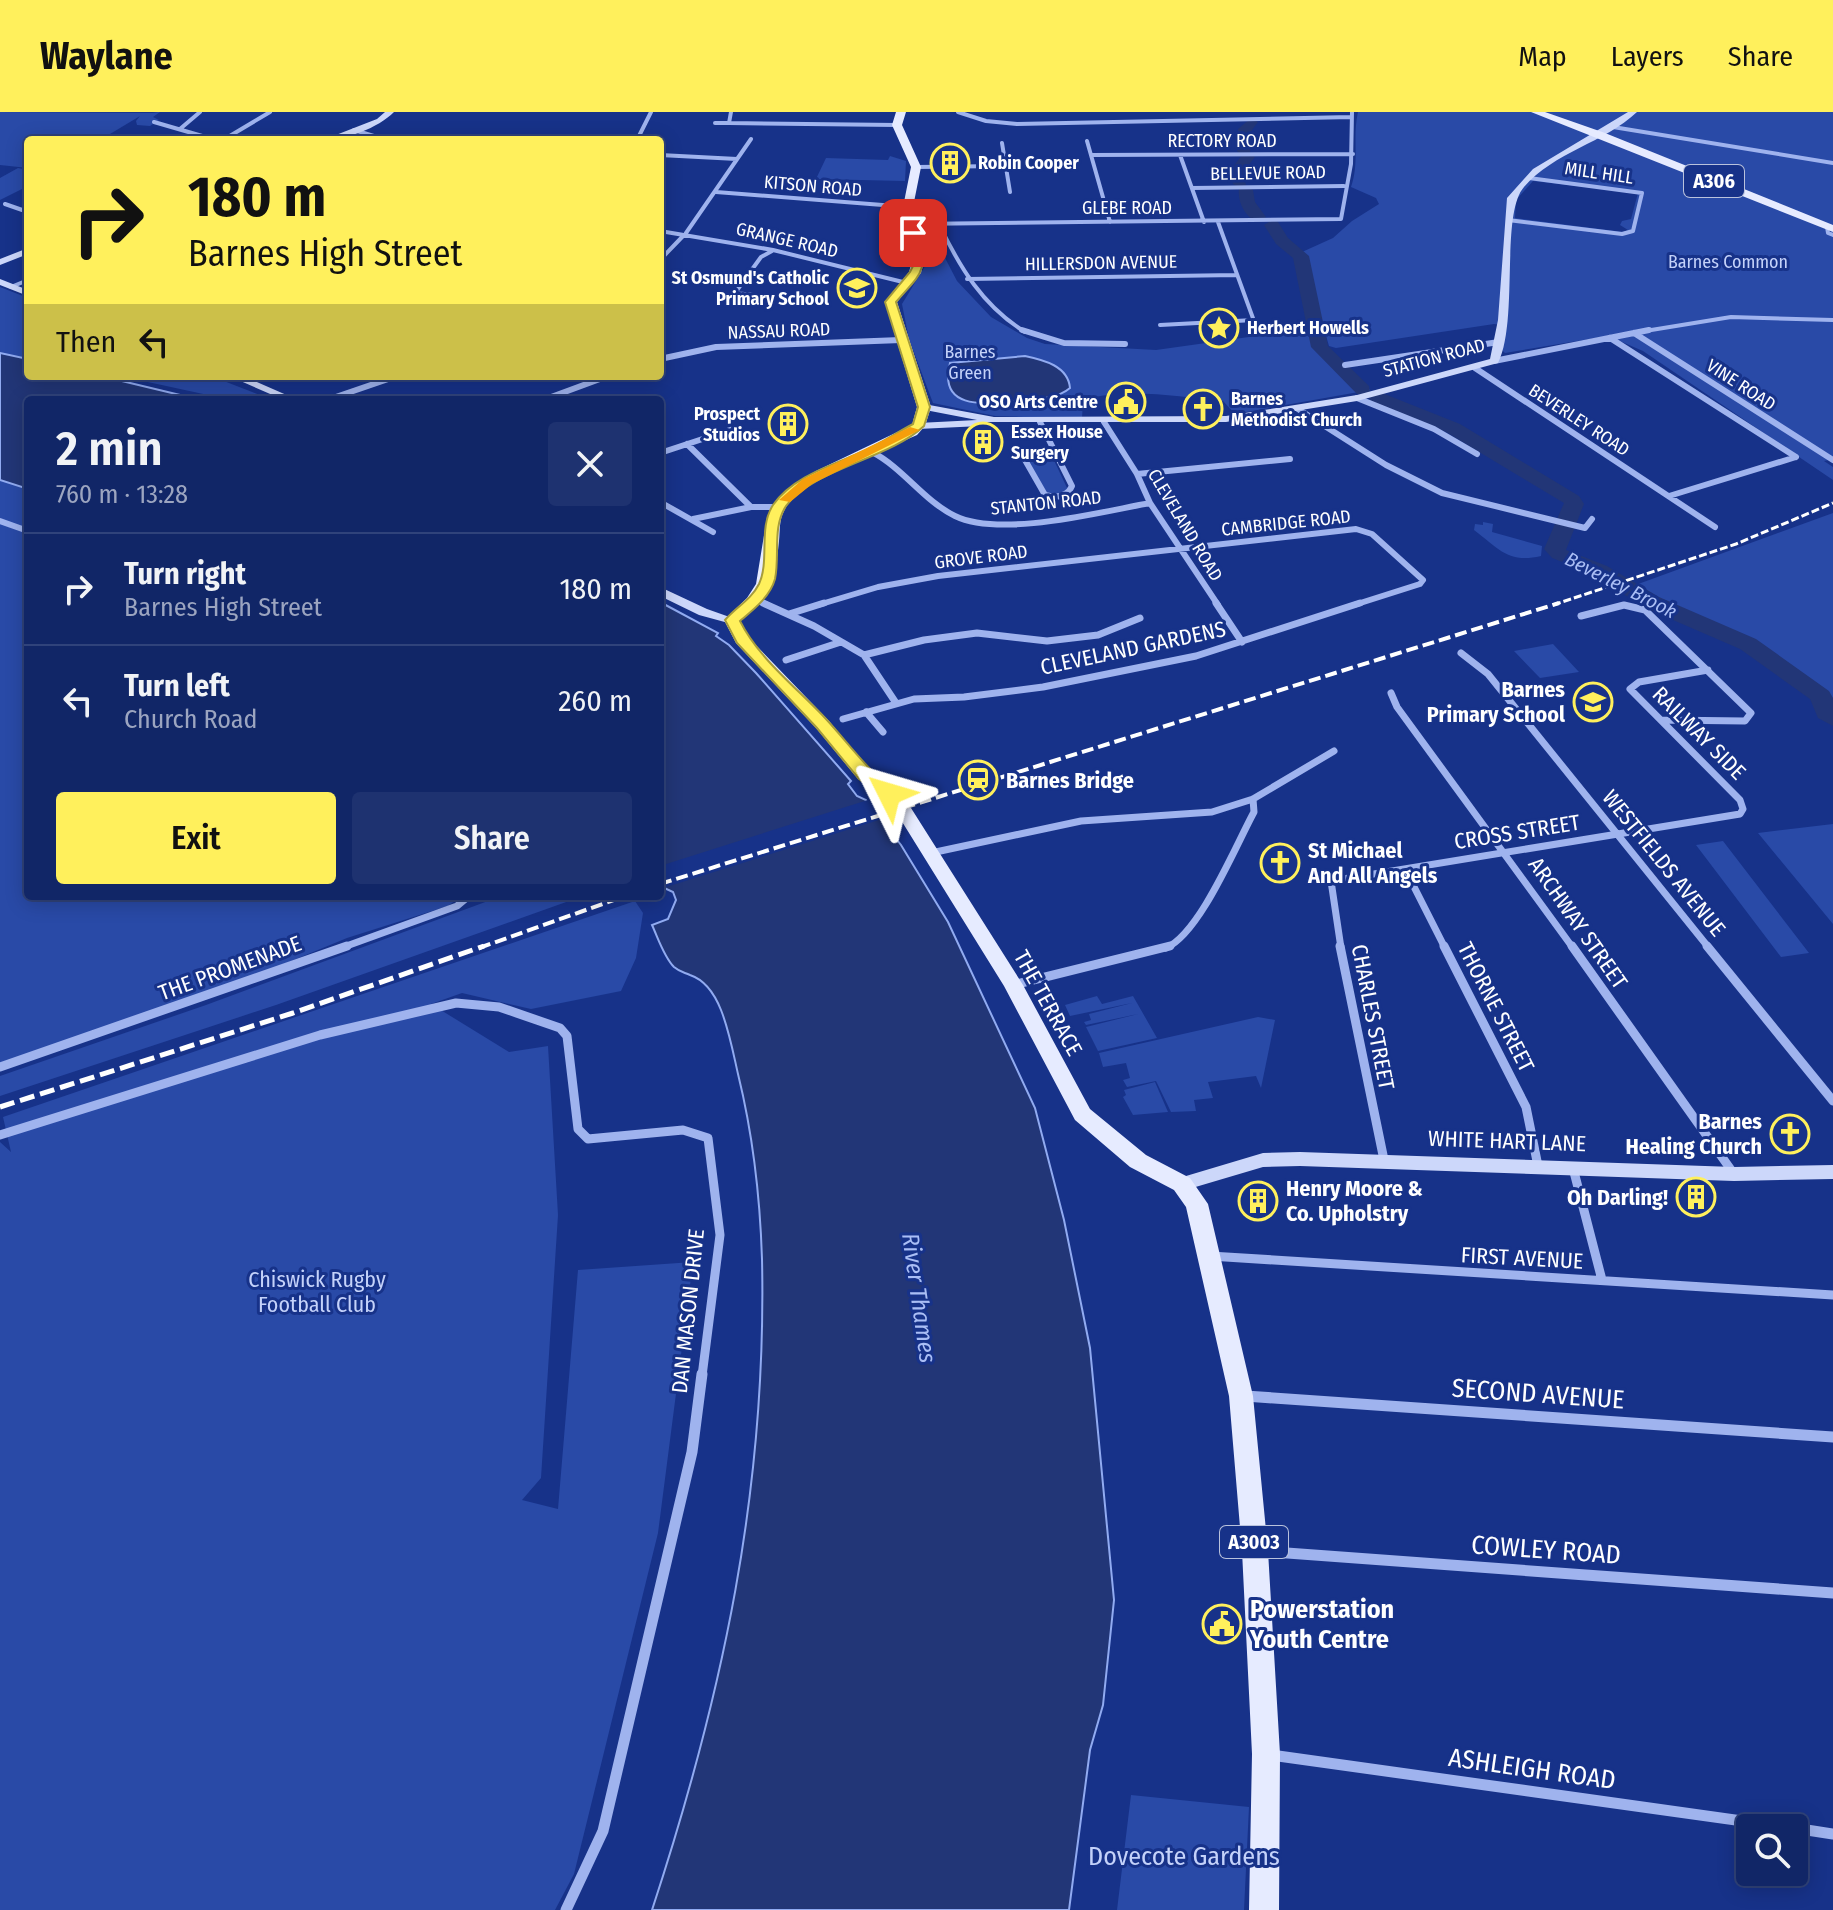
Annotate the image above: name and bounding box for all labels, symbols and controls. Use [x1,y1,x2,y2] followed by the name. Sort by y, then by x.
[40,33,173,79] text: Waylane
[1518,40,1567,73] text: Map
[1611,40,1684,73] text: Layers
[1728,40,1793,73] text: Share
[1167,130,1277,152] street label: RECTORY ROAD
[929,142,971,184] building icon: Robin Cooper
[978,152,1079,174] place label: Robin Cooper
[1563,157,1635,189] street label: MILL HILL
[1210,161,1326,185] street label: BELLEVUE ROAD
[188,164,326,231] text: 180 m
[1684,165,1744,197] road number: A306
[56,168,160,272] icon: right
[763,171,863,201] street label: KITSON ROAD
[1082,197,1172,219] street label: GLEBE ROAD
[879,199,947,267] pin
[891,211,935,255] icon: arrive
[734,218,840,262] street label: GRANGE ROAD
[188,232,462,276] text: Barnes High Street
[1025,251,1177,275] street label: HILLERSDON AVENUE
[1668,251,1788,273] park label: Barnes Common
[672,267,829,310] place label: St Osmund's Catholic Primary School
[836,267,878,309] school or university icon: St Osmund's Catholic Primary School
[1198,307,1240,349] place icon: Herbert Howells
[1247,317,1369,339] place label: Herbert Howells
[727,318,831,344] street label: NASSAU ROAD
[132,320,176,364] icon: left
[56,324,116,360] text: Then
[1381,334,1487,382] street label: STATION ROAD
[944,341,996,384] park label: Barnes Green
[1702,354,1780,416] street label: VINE ROAD
[1524,379,1634,461] street label: BEVERLEY ROAD
[1105,381,1147,423] public building icon: OSO Arts Centre
[1182,388,1224,430] church icon: Barnes Methodist Church
[1231,388,1362,431] place label: Barnes Methodist Church
[979,391,1098,413] place label: OSO Arts Centre
[694,403,761,446] place label: Prospect Studios
[767,403,809,445] building icon: Prospect Studios
[56,420,163,478] text: 2 min
[962,421,1004,463] building icon: Essex House Surgery
[1011,421,1103,464] place label: Essex House Surgery
[548,422,632,506] button: close
[1143,465,1227,585] street label: CLEVELAND ROAD
[56,479,188,510] text: 760 m · 13:28
[990,486,1102,520] street label: STANTON ROAD
[1220,505,1352,541] street label: CAMBRIDGE ROAD
[933,540,1029,574] street label: GROVE ROAD
[1561,547,1681,623] water label: Beverley Brook
[124,556,246,592] text: Turn right
[56,567,100,611] icon: right
[560,571,632,607] text: 180 m
[124,592,322,623] text: Barnes High Street
[1038,615,1228,681] street label: CLEVELAND GARDENS
[124,668,230,704] text: Turn left
[1427,676,1566,728] place label: Barnes Primary School
[56,679,100,723] icon: left
[1572,681,1614,723] school or university icon: Barnes Primary School
[1647,681,1751,785] street label: RAILWAY SIDE
[558,683,632,719] text: 260 m
[124,704,257,735] text: Church Road
[847,752,931,836] position arrow
[957,759,999,801] station icon: Barnes Bridge
[1006,767,1134,794] place label: Barnes Bridge
[1597,784,1731,942] street label: WESTFIELDS AVENUE
[56,792,336,884] button: Exit
[352,792,632,884] button: Share
[1452,809,1583,855] street label: CROSS STREET
[1307,837,1438,889] place label: St Michael And All Angels
[1259,842,1301,884] church icon: St Michael And All Angels
[1523,852,1634,995] street label: ARCHWAY STREET
[155,930,305,1006] street label: THE PROMENADE
[1452,938,1541,1077] street label: THORNE STREET
[1346,942,1400,1093] street label: CHARLES STREET
[1008,946,1088,1060] street label: THE TERRACE
[1626,1108,1762,1160] place label: Barnes Healing Church
[1769,1113,1811,1155] church icon: Barnes Healing Church
[1428,1125,1586,1157] street label: WHITE HART LANE
[1286,1175,1423,1227] place label: Henry Moore & Co. Upholstry
[1675,1176,1717,1218] building icon: Oh Darling!
[1237,1180,1279,1222] building icon: Henry Moore & Co. Upholstry
[1567,1184,1668,1211] place label: Oh Darling!
[666,1227,710,1395] street label: DAN MASON DRIVE
[896,1231,942,1365] water label: River Thames
[1460,1241,1584,1275] street label: FIRST AVENUE
[248,1266,386,1318] park label: Chiswick Rugby Football Club
[1451,1373,1625,1415] street label: SECOND AVENUE
[1220,1526,1288,1558] road number: A3003
[1470,1529,1622,1571] street label: COWLEY ROAD
[1249,1594,1394,1655] place label: Powerstation Youth Centre
[1201,1603,1243,1645] public building icon: Powerstation Youth Centre
[1446,1742,1618,1796] street label: ASHLEIGH ROAD
[1736,1814,1808,1886] map controls
[1736,1814,1808,1886] button: search
[1088,1841,1280,1872] park label: Dovecote Gardens

